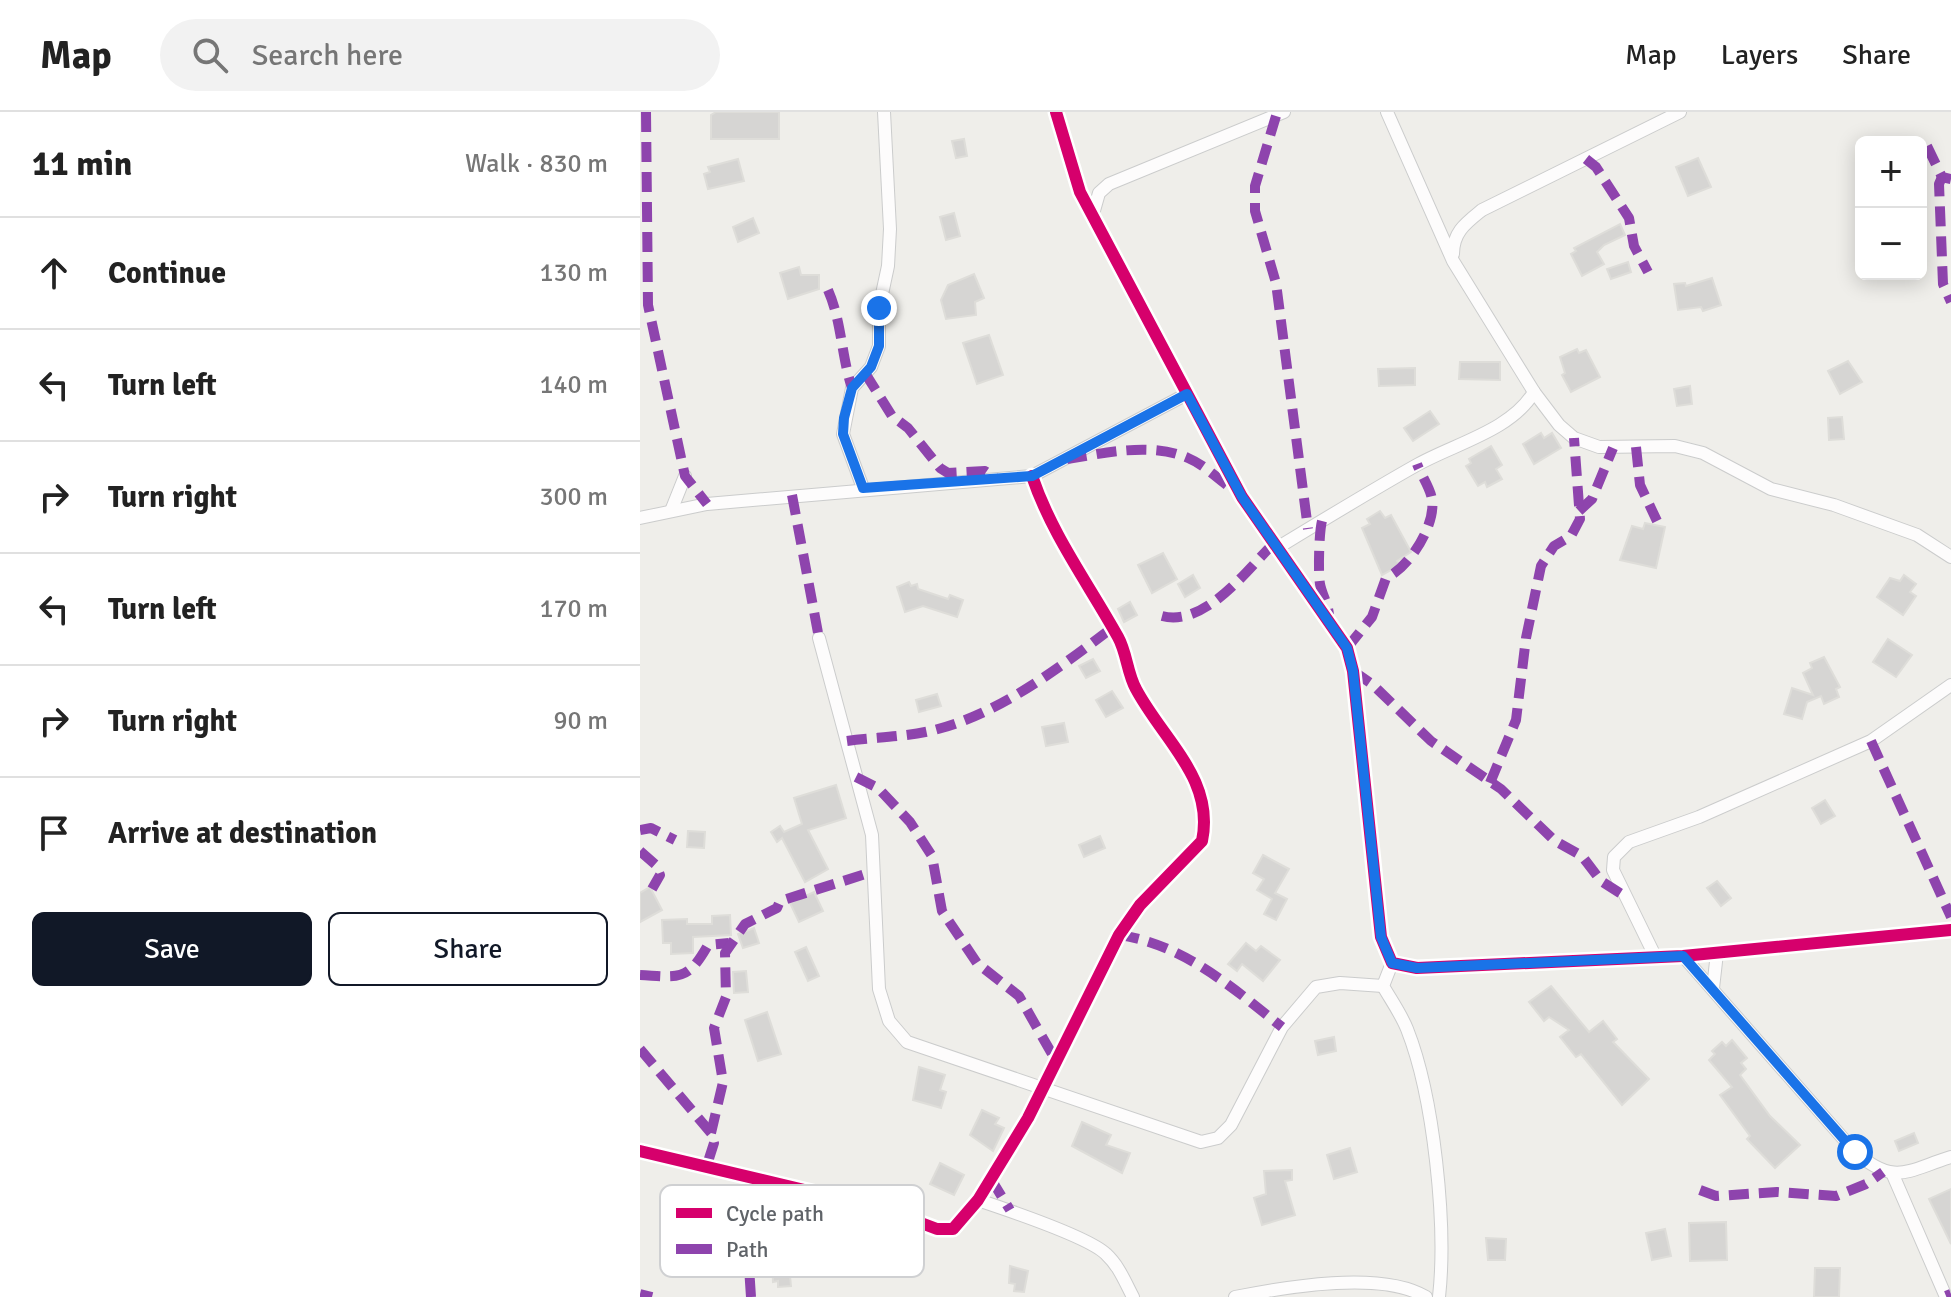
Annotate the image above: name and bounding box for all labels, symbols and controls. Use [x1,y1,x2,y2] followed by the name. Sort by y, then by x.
[160,19,720,91] search box
[40,32,112,79] text: Map
[188,33,232,77] icon: search
[252,37,403,74] text: Search here
[1625,38,1677,72] text: Map
[1721,38,1798,72] text: Layers
[1842,38,1911,72] text: Share
[1855,136,1927,280] map controls
[1855,136,1927,208] button: +
[32,143,132,185] text: 11 min
[465,148,608,180] text: Walk · 830 m
[1855,208,1927,280] button: −
[32,251,76,295] icon: ahead
[108,255,226,292] text: Continue
[539,257,608,289] text: 130 m
[861,290,897,326] route end
[32,363,76,407] icon: left
[108,367,217,404] text: Turn left
[539,369,608,401] text: 140 m
[32,475,76,519] icon: right
[108,479,237,516] text: Turn right
[539,481,608,513] text: 300 m
[32,587,76,631] icon: left
[108,591,217,628] text: Turn left
[539,593,608,625] text: 170 m
[32,699,76,743] icon: right
[108,703,237,740] text: Turn right
[553,705,608,737] text: 90 m
[32,811,76,855] icon: arrive
[108,815,377,852] text: Arrive at destination
[32,912,312,986] button: Save
[328,912,608,986] button: Share
[1837,1134,1873,1170] route start
[660,1185,924,1277] legend
[726,1200,824,1227] text: Cycle path
[726,1236,769,1263] text: Path

